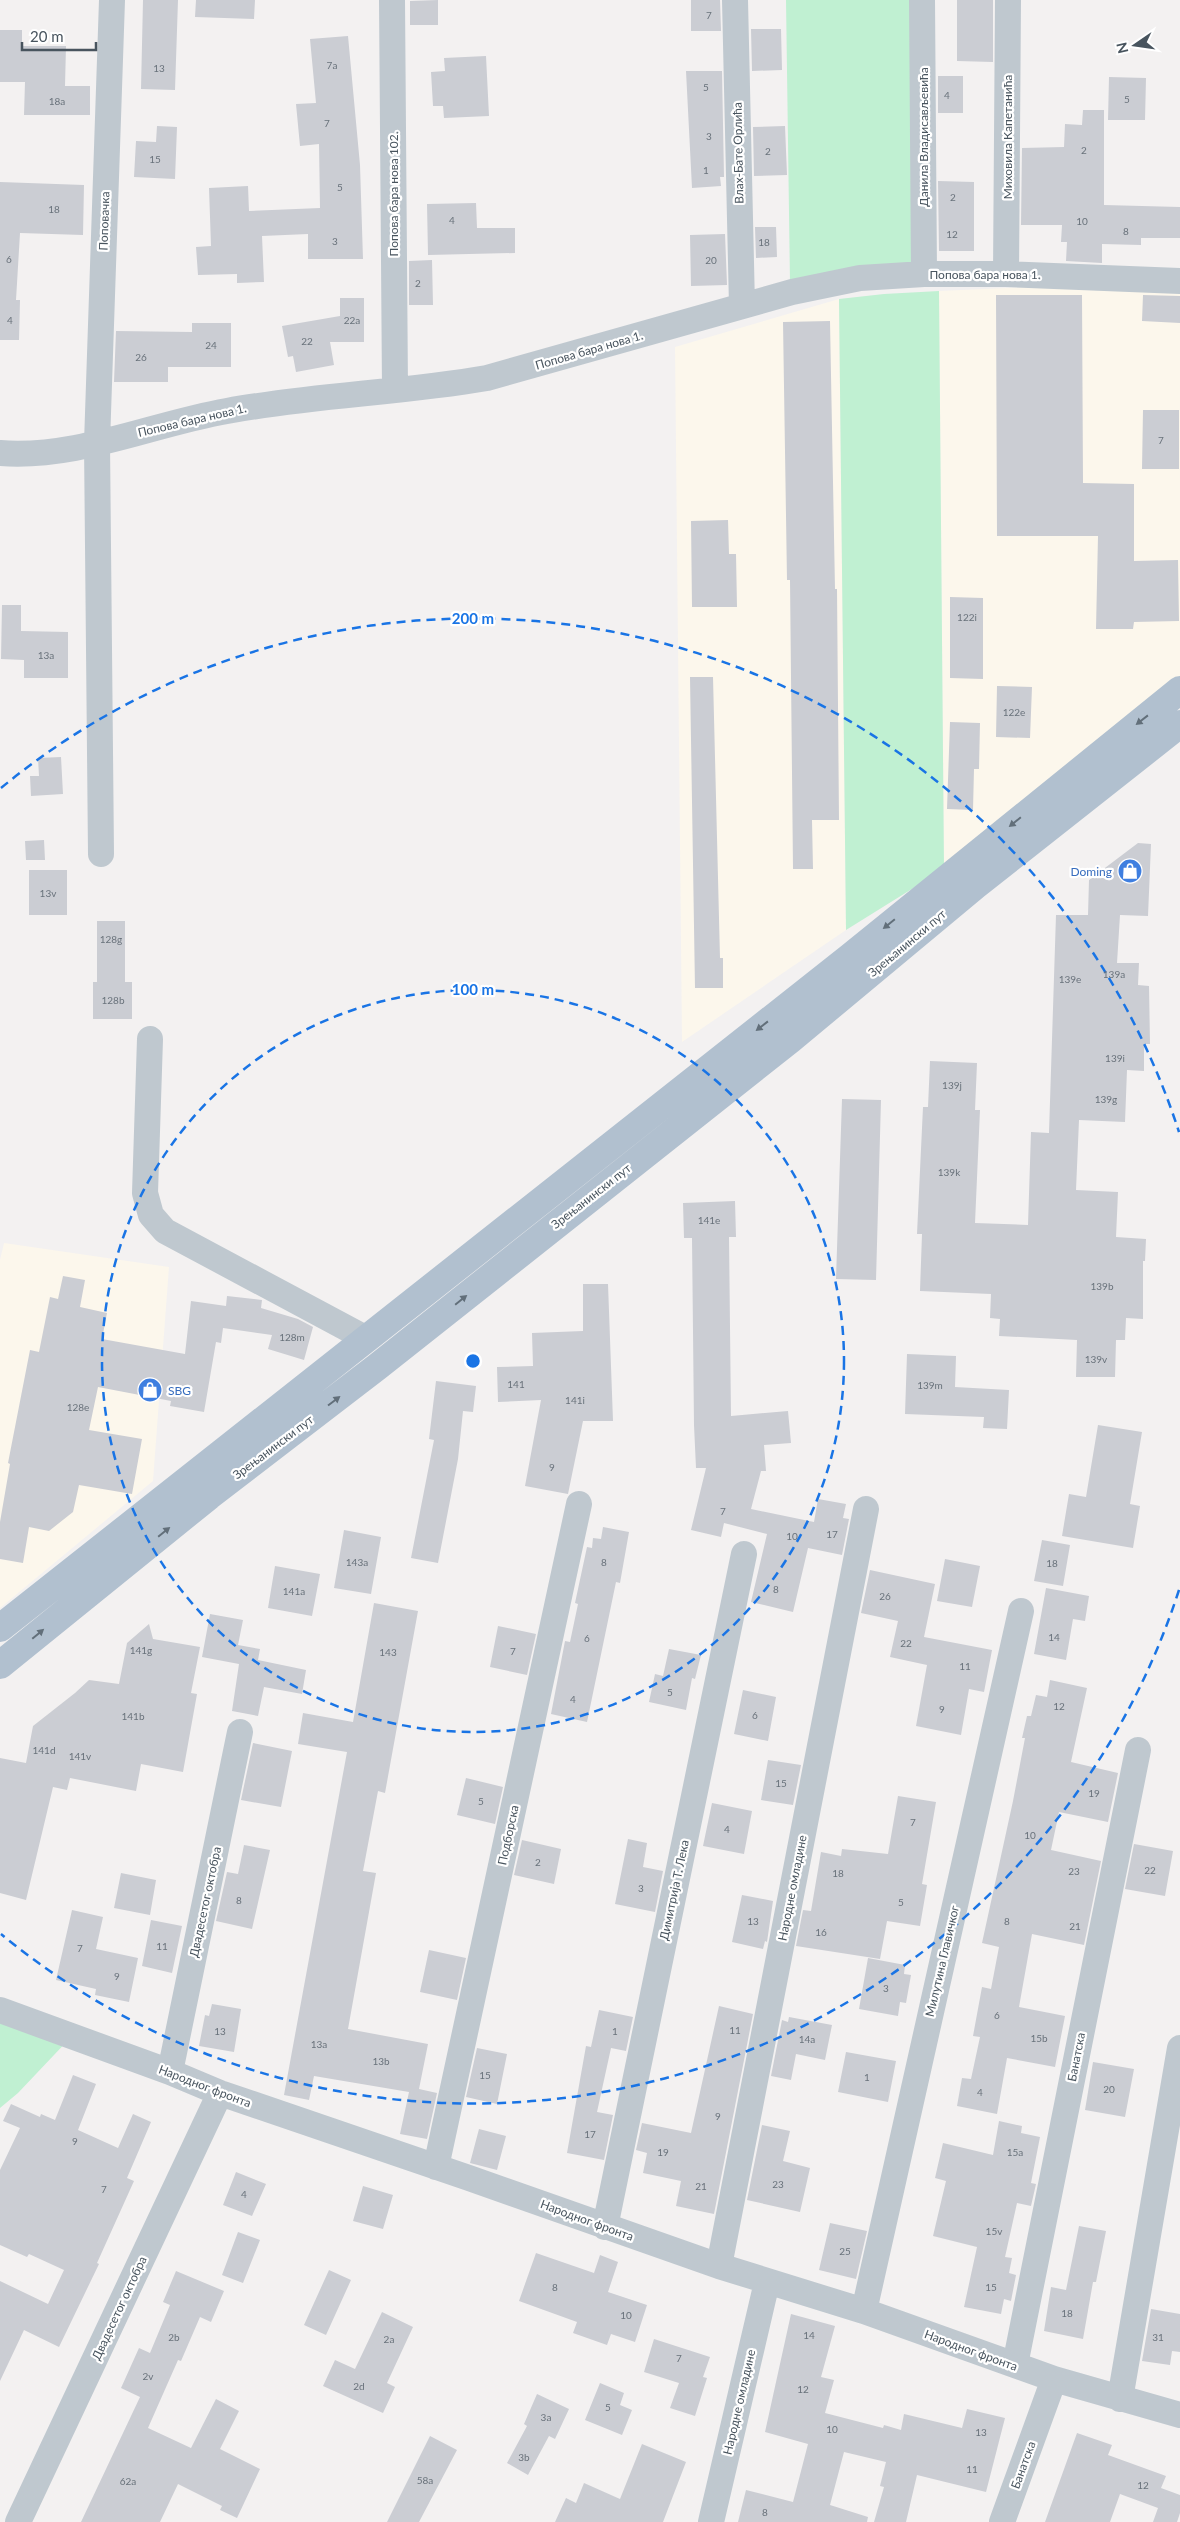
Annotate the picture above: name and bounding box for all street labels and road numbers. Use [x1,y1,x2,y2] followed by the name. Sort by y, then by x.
[916,67,931,207] street label: Данила Владисављевића
[1000,75,1015,199] street label: Миховила Капетанића
[730,102,746,204] street label: Влах-Бате Орлића
[386,131,401,257] street label: Попова бара нова 102.
[95,191,113,251] street label: Поповачка
[929,267,1041,282] street label: Попова бара нова 1.
[534,327,645,373] street label: Попова бара нова 1.
[136,400,248,440] street label: Попова бара нова 1.
[865,906,949,980] street label: Зрењанински пут
[548,1160,634,1232] street label: Зрењанински пут
[230,1412,316,1482] street label: Зрењанински пут
[494,1804,522,1866] street label: Подборска
[774,1834,810,1942] street label: Народне омладине
[656,1838,692,1942] street label: Димитрија Т. Лека
[186,1845,224,1959] street label: Двадесетог октобра
[922,1904,962,2018] street label: Милутина Главичког
[1064,2031,1088,2083] street label: Банатска
[157,2061,253,2111] street label: Народног фронта
[538,2196,636,2244] street label: Народног фронта
[88,2254,150,2362] street label: Двадесетог октобра
[922,2326,1020,2374] street label: Народног фронта
[720,2348,758,2456] street label: Народне омладине
[1007,2439,1039,2491] street label: Банатска

